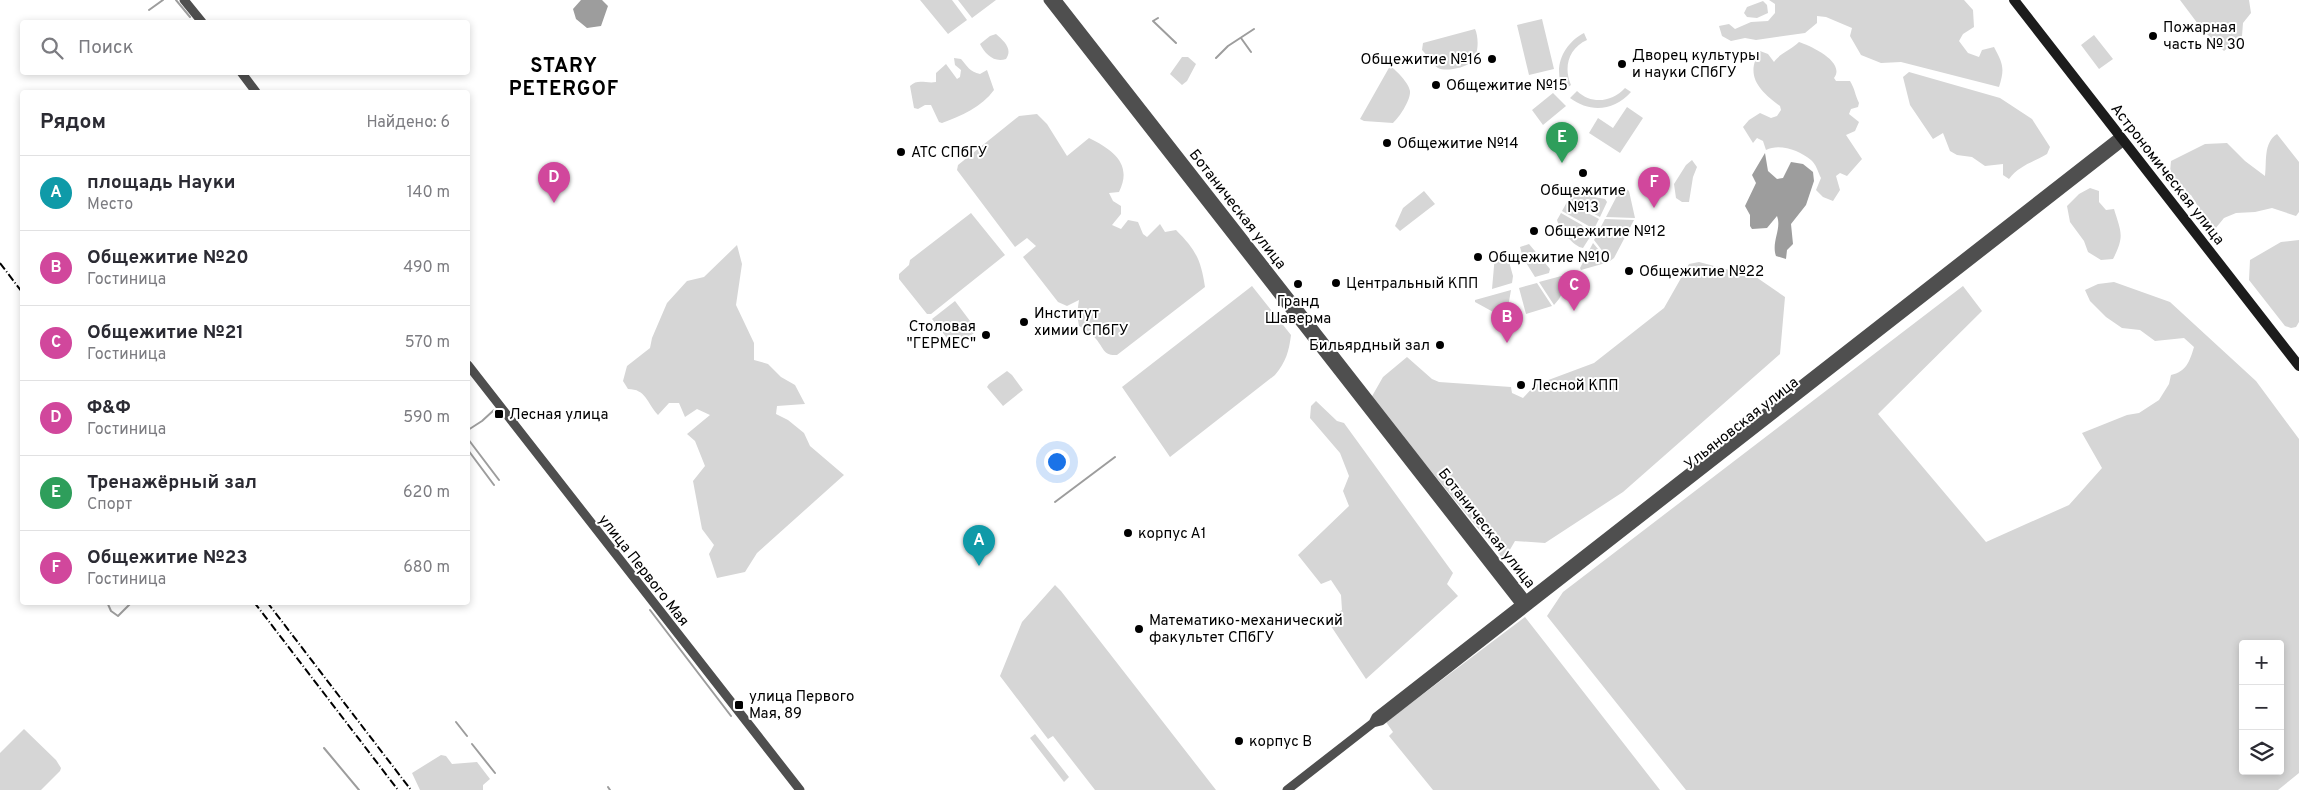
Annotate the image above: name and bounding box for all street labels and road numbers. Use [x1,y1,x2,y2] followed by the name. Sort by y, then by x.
[2106,100,2228,249] street label: Астрономическая улица
[1184,146,1290,274] street label: Ботаническая улица
[1681,374,1803,475] street label: Ульяновская улица
[1433,465,1539,593] street label: Ботаническая улица
[593,511,692,631] street label: улица Первого Мая

